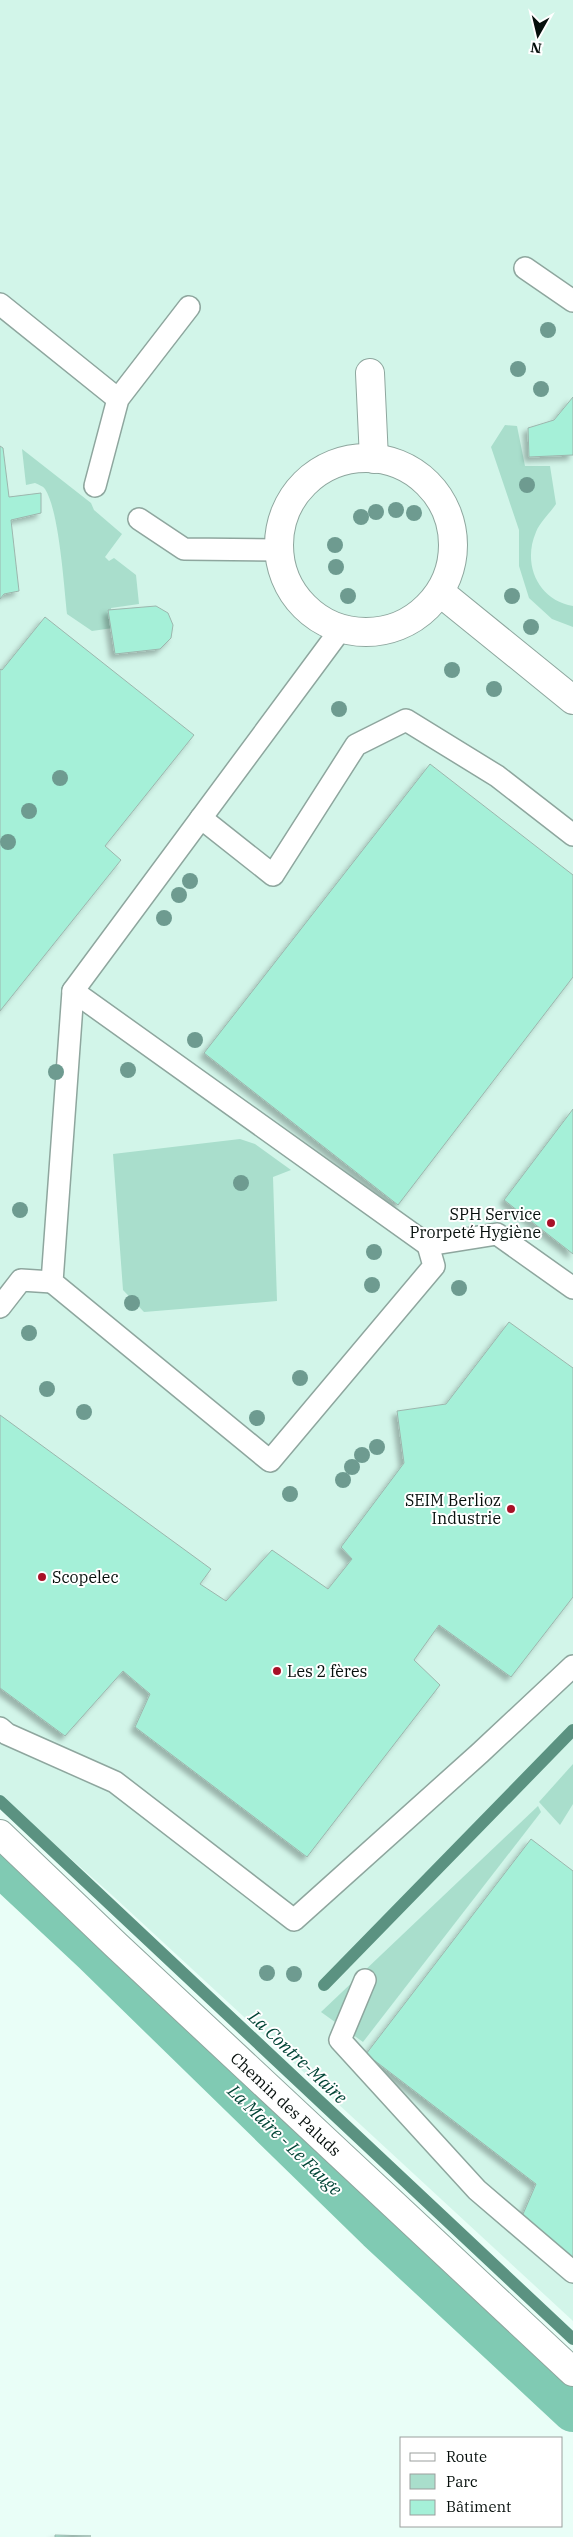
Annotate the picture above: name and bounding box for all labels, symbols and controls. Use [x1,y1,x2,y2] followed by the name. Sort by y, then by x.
[513,10,563,60] north arrow
[529,38,543,58] text: N
[410,1204,541,1242] place label: SPH Service Prorpeté Hygiène
[545,1217,557,1229] marker: SPH Service Prorpeté Hygiène
[405,1490,501,1528] place label: SEIM Berlioz Industrie
[505,1503,517,1515] marker: SEIM Berlioz Industrie
[52,1567,119,1587] place label: Scopelec
[36,1571,48,1583] marker: Scopelec
[287,1661,367,1681] place label: Les 2 fères
[271,1665,283,1677] marker: Les 2 fères
[243,2005,352,2109] water label: La Contre-Maïre
[227,2048,345,2160] street label: Chemin des Paluds
[222,2079,347,2200] water label: La Maïre - Le Fauge
[400,2437,563,2527] legend
[446,2447,487,2466] text: Route
[446,2472,478,2491] text: Parc
[446,2497,511,2516] text: Bâtiment

